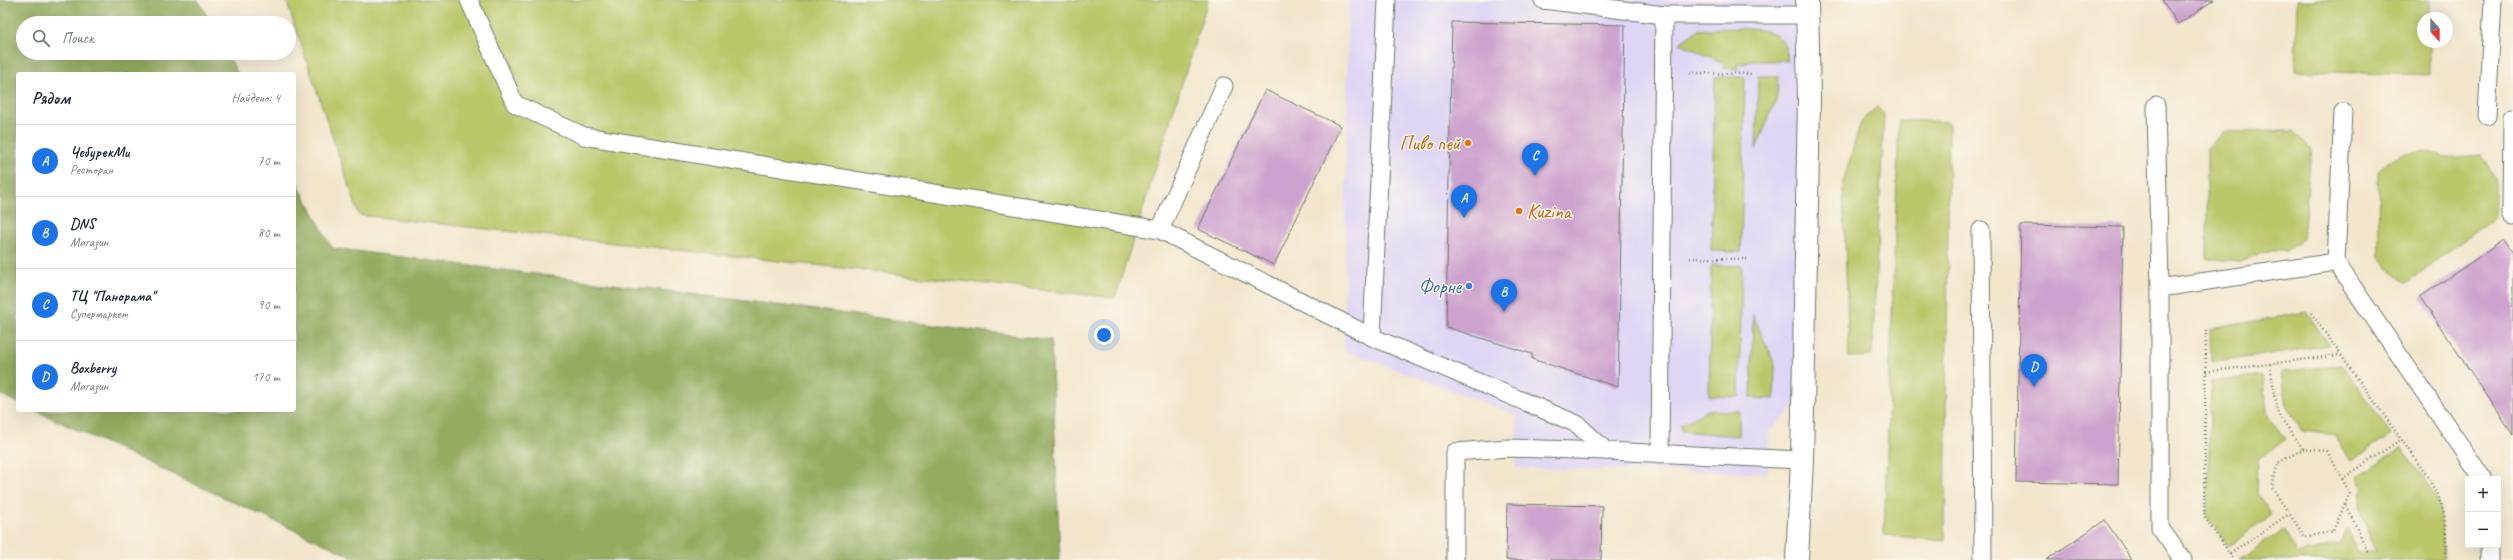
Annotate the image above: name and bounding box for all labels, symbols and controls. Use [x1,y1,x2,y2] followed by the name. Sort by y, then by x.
[2417,12,2453,48] north arrow
[16,16,296,60] search box
[30,27,52,49] icon: search
[62,29,94,48] text: Поиск
[32,88,70,109] text: Рядом
[232,90,280,106] text: Найдено: 4
[1399,131,1462,156] place label: Пиво пей
[1463,138,1473,148] marker: Пиво пей
[70,143,129,162] text: ЧебурекМи
[1522,143,1548,176] pin: C
[42,153,48,169] text: A
[258,153,280,169] text: 70 m
[70,162,113,178] text: Ресторан
[1451,185,1477,218] pin: A
[1527,199,1573,224] place label: Kuzina
[1514,206,1524,216] marker: Kuzina
[70,215,95,234] text: DNS
[42,225,48,241] text: B
[258,225,280,241] text: 80 m
[70,234,108,250] text: Магазин
[1419,274,1462,299] place label: Форне
[1491,279,1517,312] pin: B
[1464,281,1474,291] marker: Форне
[70,287,155,306] text: ТЦ "Панорама"
[42,297,48,313] text: C
[258,297,280,313] text: 90 m
[70,306,128,322] text: Супермаркет
[1094,325,1114,345] your location
[2021,354,2047,387] pin: D
[70,359,116,378] text: Boxberry
[41,369,49,385] text: D
[252,369,280,385] text: 170 m
[70,378,108,394] text: Магазин
[2465,476,2501,548] map controls
[2465,476,2501,512] button: +
[2465,512,2501,548] button: −

